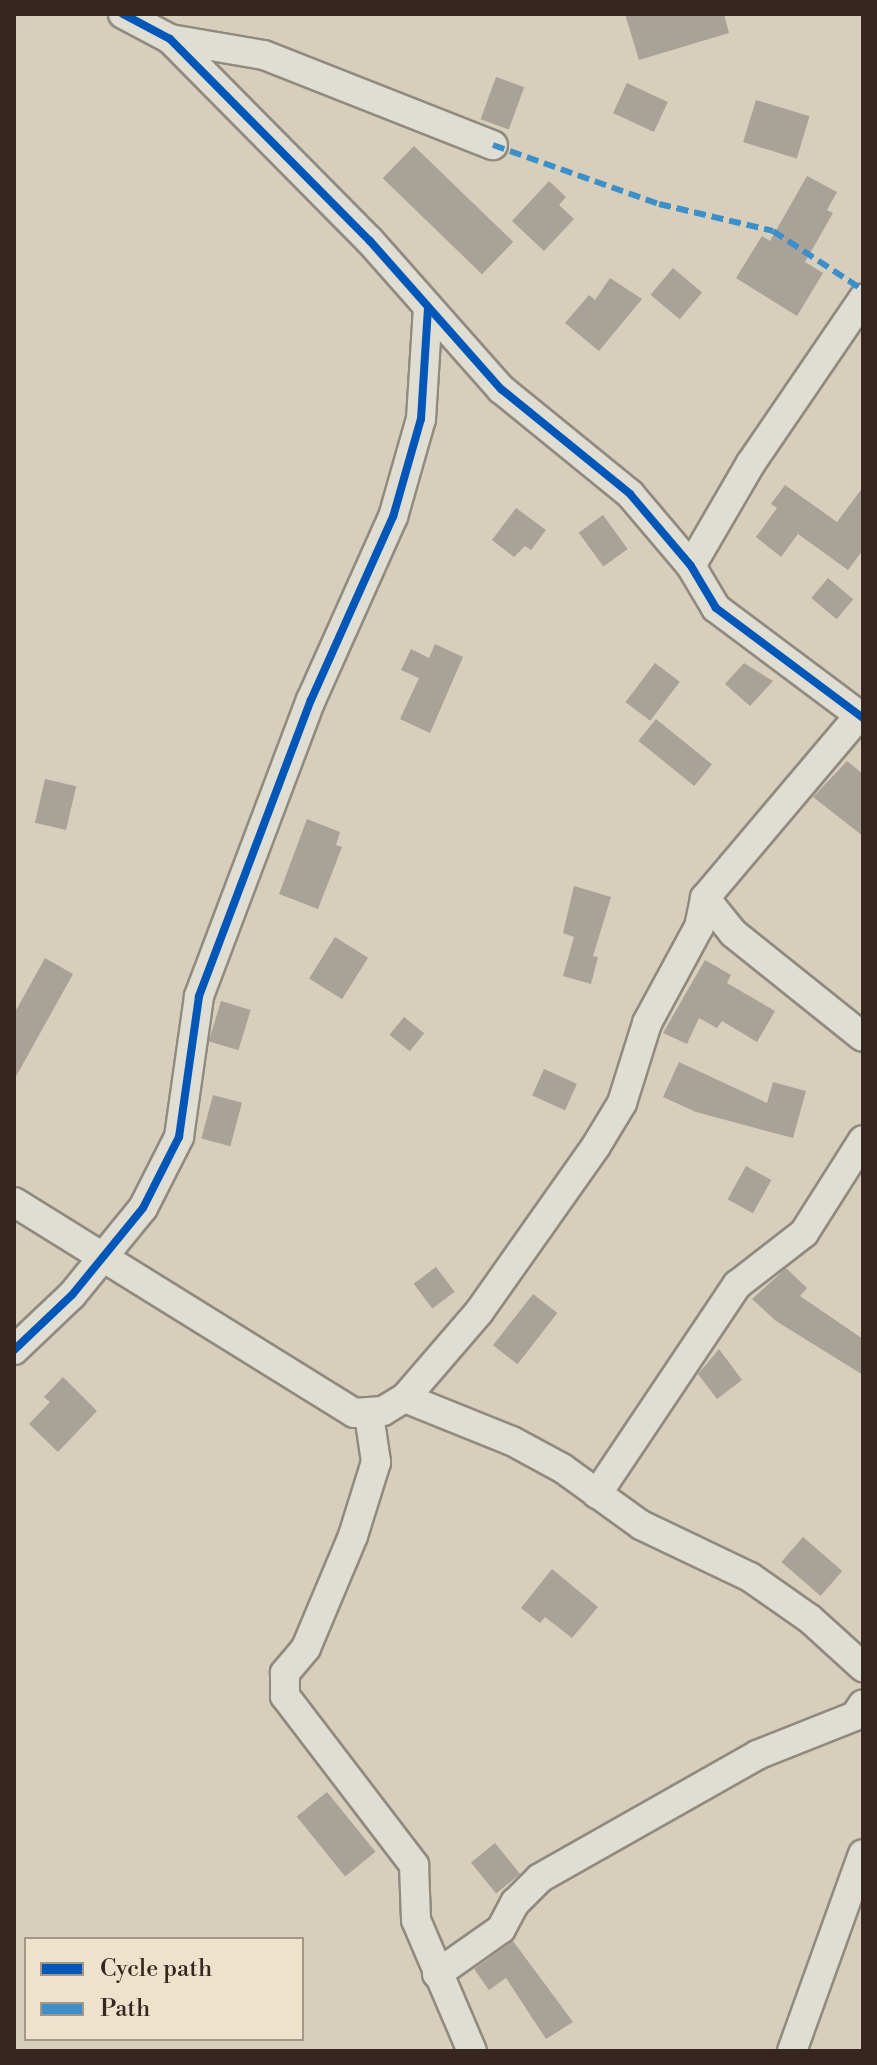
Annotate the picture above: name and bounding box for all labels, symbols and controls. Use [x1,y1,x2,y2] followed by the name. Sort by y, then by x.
[24,1937,304,2041] legend
[100,1954,212,1984] text: Cycle path
[100,1994,150,2024] text: Path

